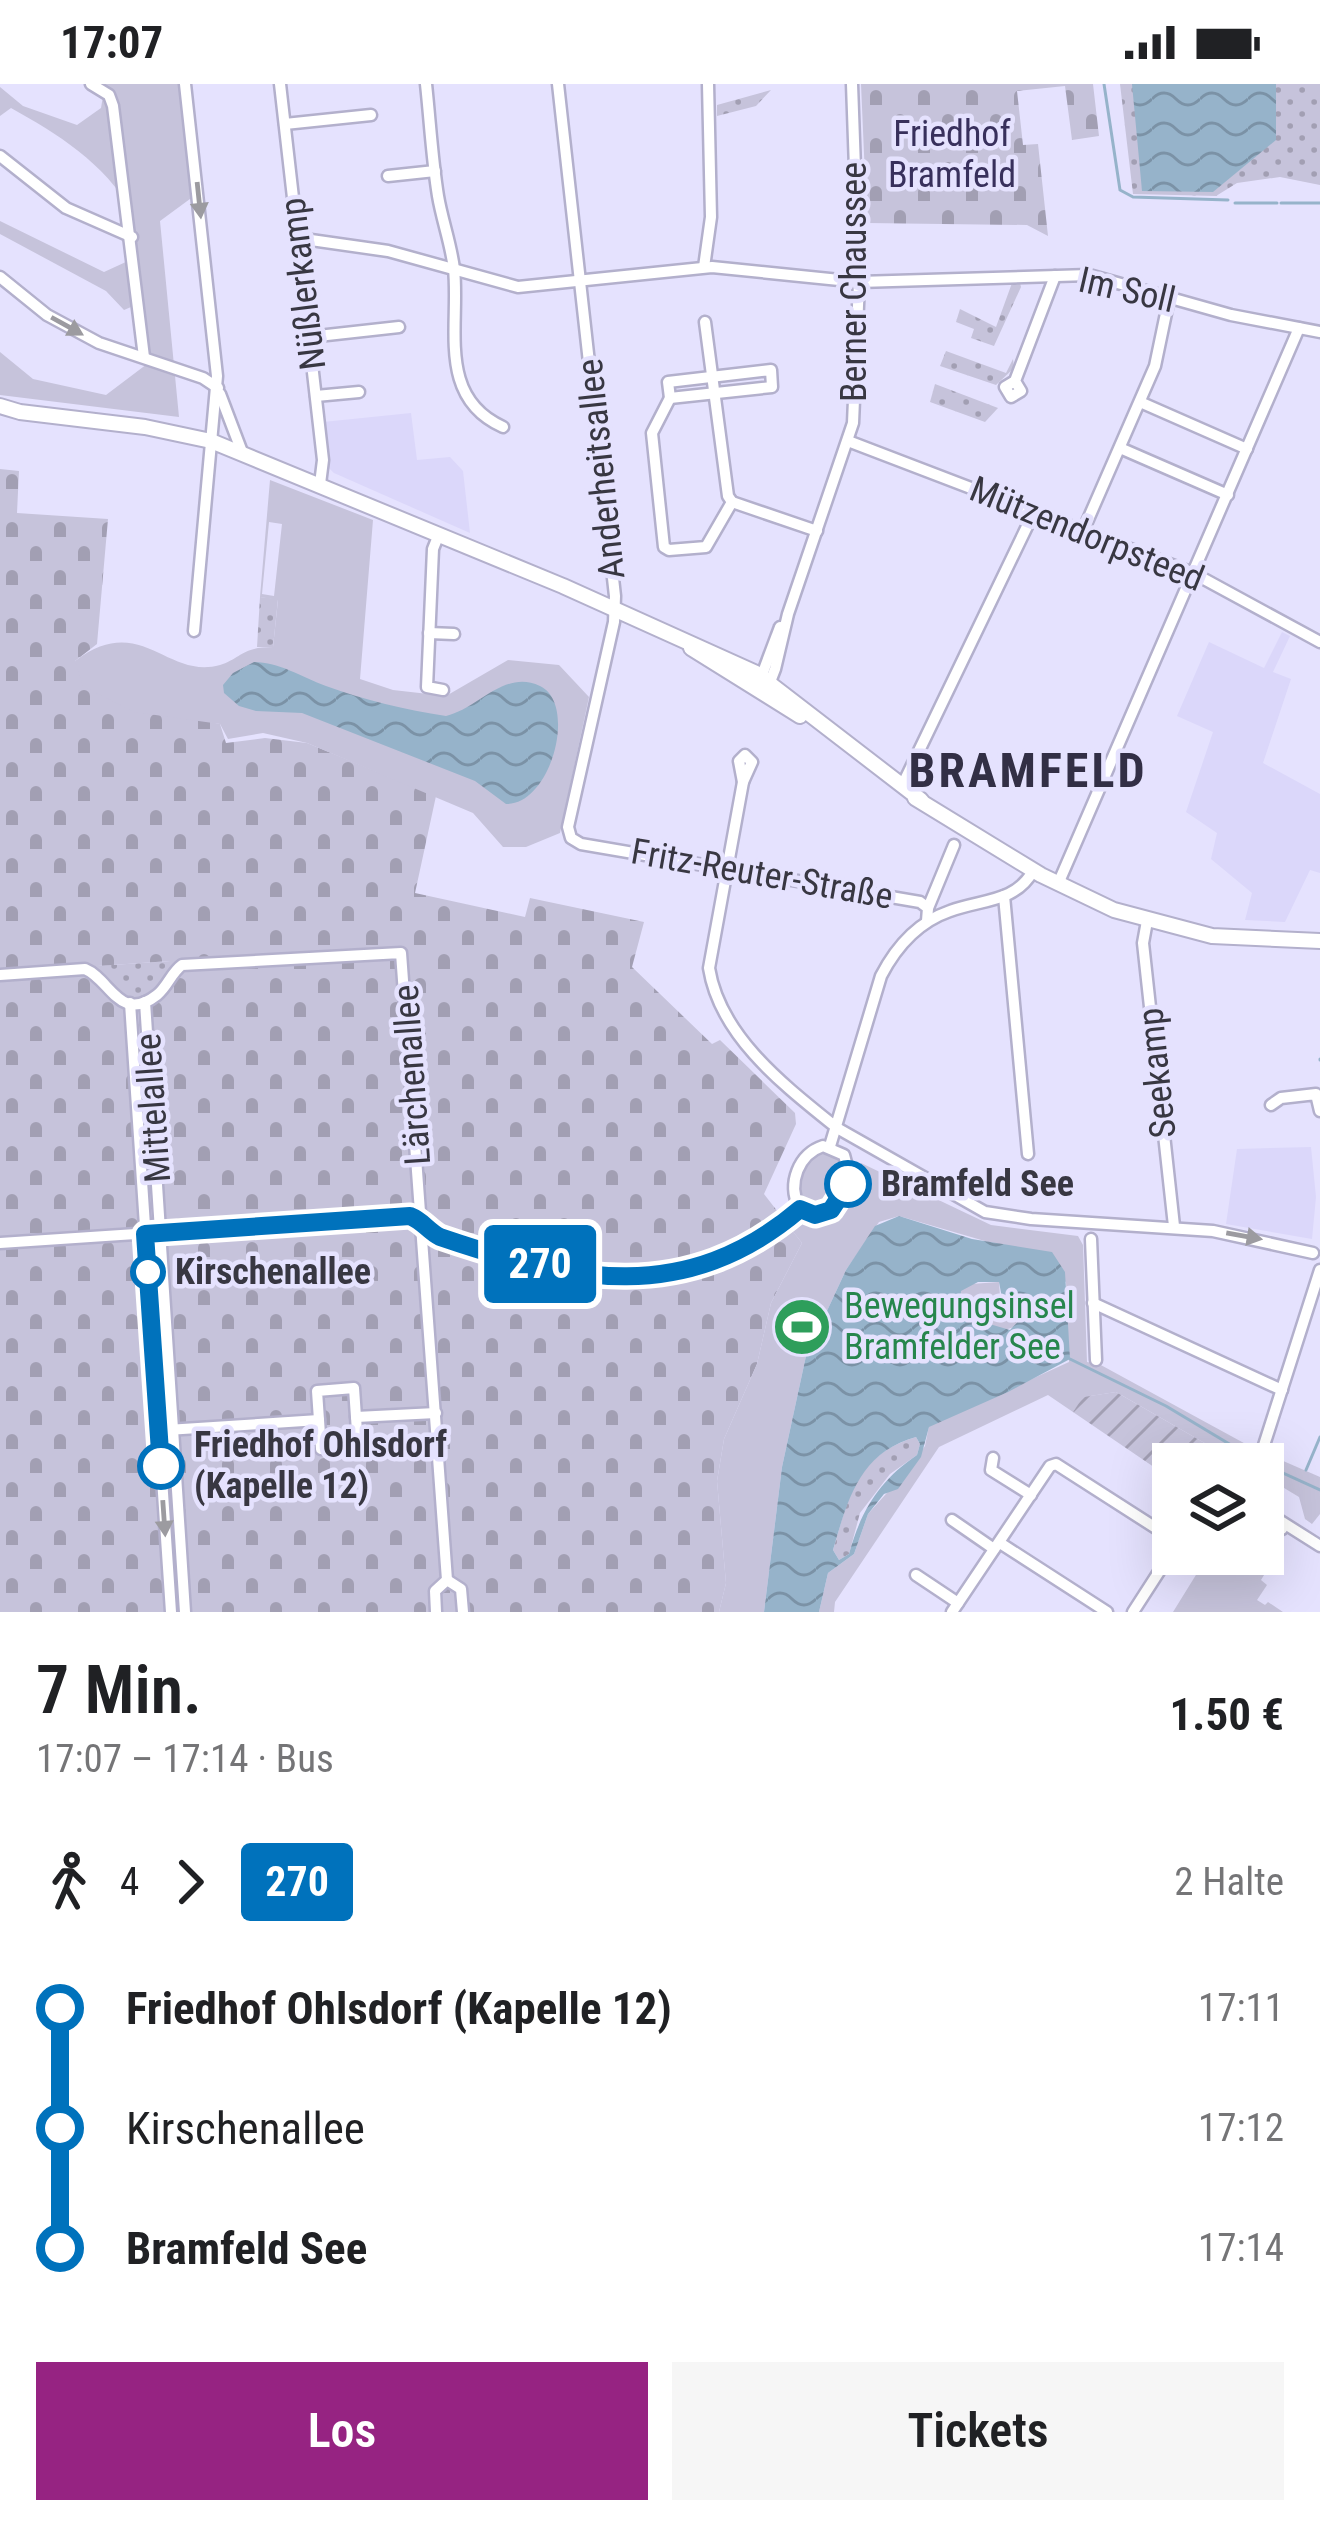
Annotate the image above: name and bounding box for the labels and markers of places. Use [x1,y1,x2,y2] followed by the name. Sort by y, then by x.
[826,1162,870,1206] marker: Bramfeld See
[881,1163,1074,1205] place label: Bramfeld See
[175,1251,371,1293] place label: Kirschenallee
[132,1256,164,1288] marker: Kirschenallee
[844,1285,1075,1368] place label: Bewegungsinsel Bramfelder See
[771,1296,833,1358] sports icon: Bewegungsinsel Bramfelder See
[194,1424,447,1507] place label: Friedhof Ohlsdorf (Kapelle 12)
[139,1444,183,1488] marker: Friedhof Ohlsdorf (Kapelle 12)

